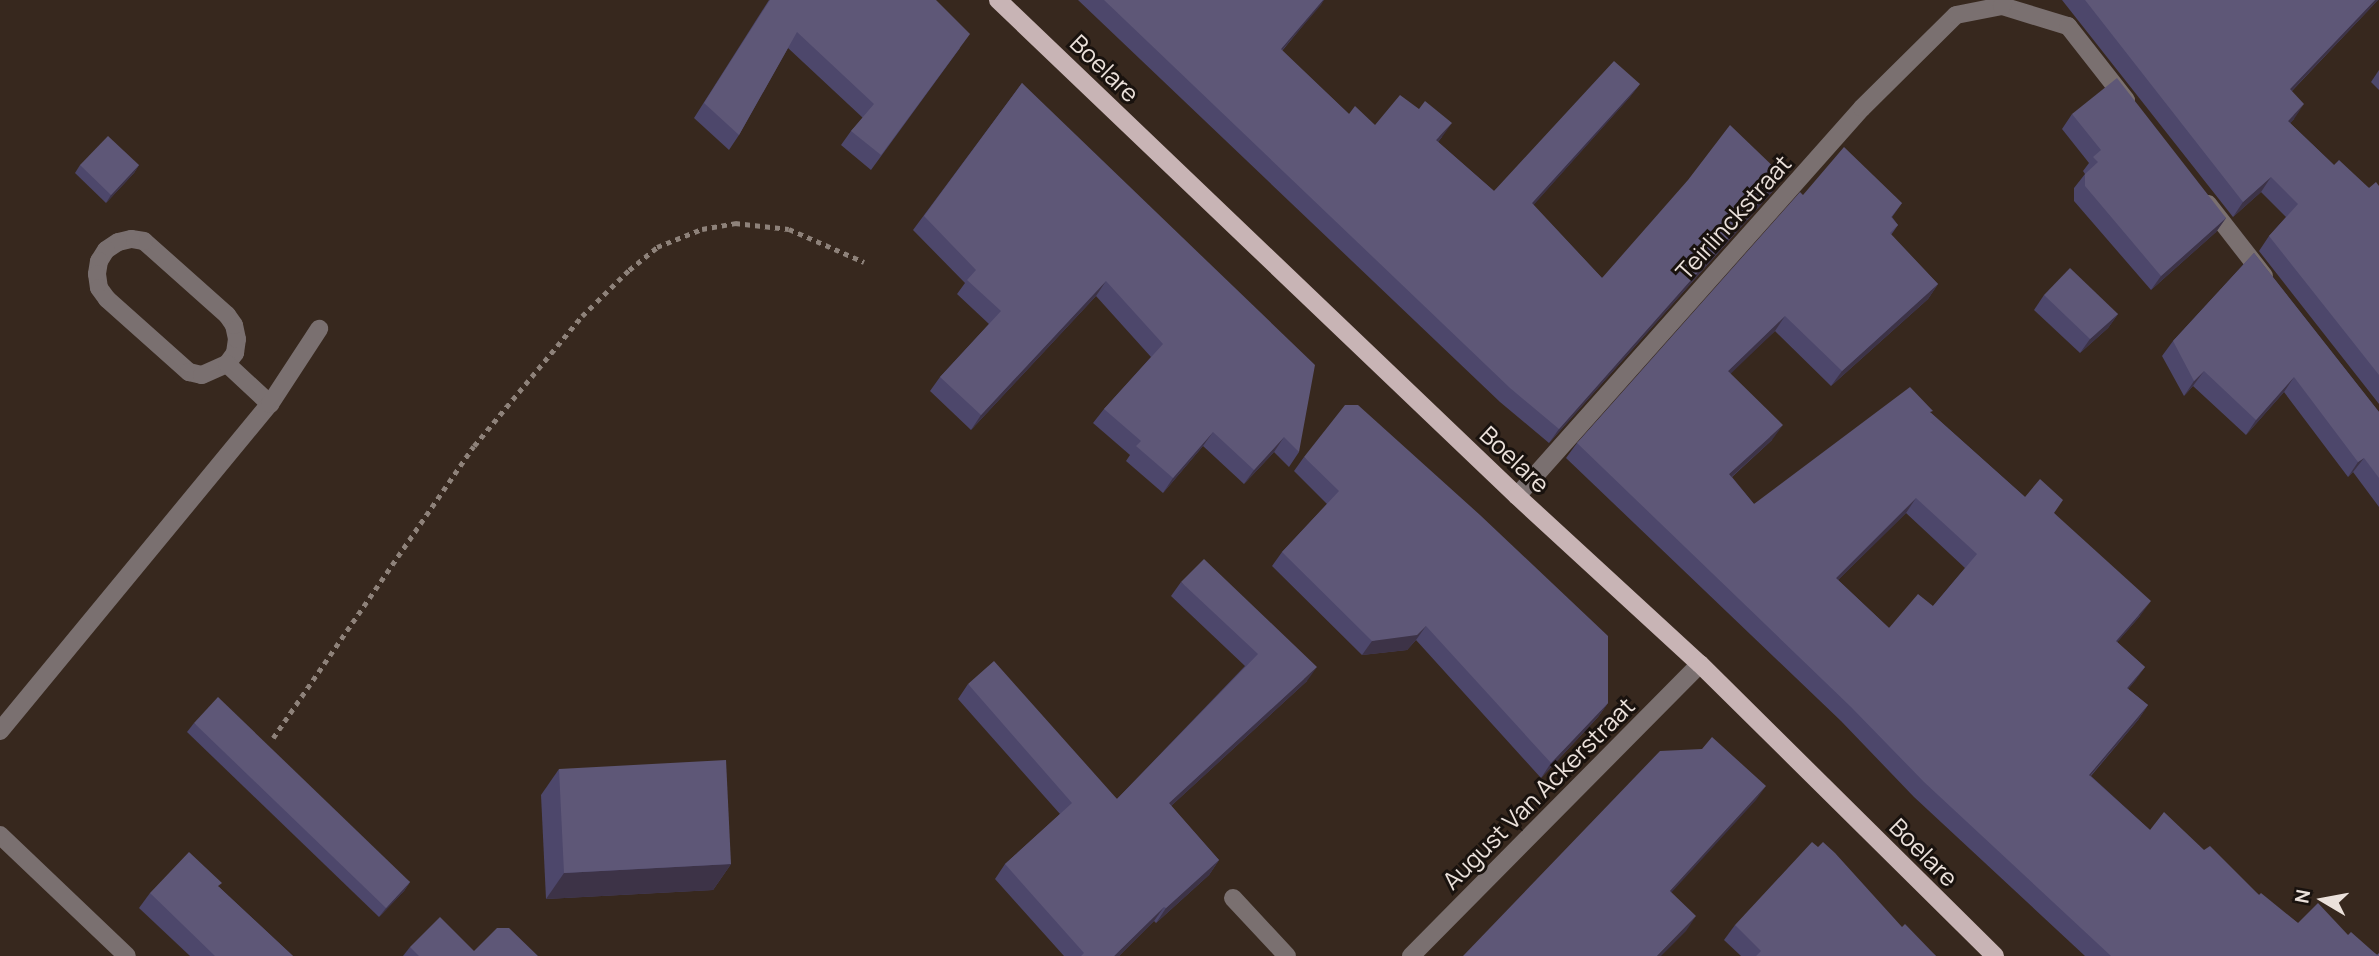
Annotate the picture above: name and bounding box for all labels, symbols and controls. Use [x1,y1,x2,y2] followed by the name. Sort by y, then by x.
[1065,28,1145,108] street label: Boelare
[1670,149,1796,285] street label: Teirlinckstraat
[1474,420,1556,498] street label: Boelare
[1436,691,1640,895] street label: August Van Ackerstraat
[1884,812,1964,892] street label: Boelare
[2288,865,2358,935] north arrow
[2288,887,2316,905] text: N

